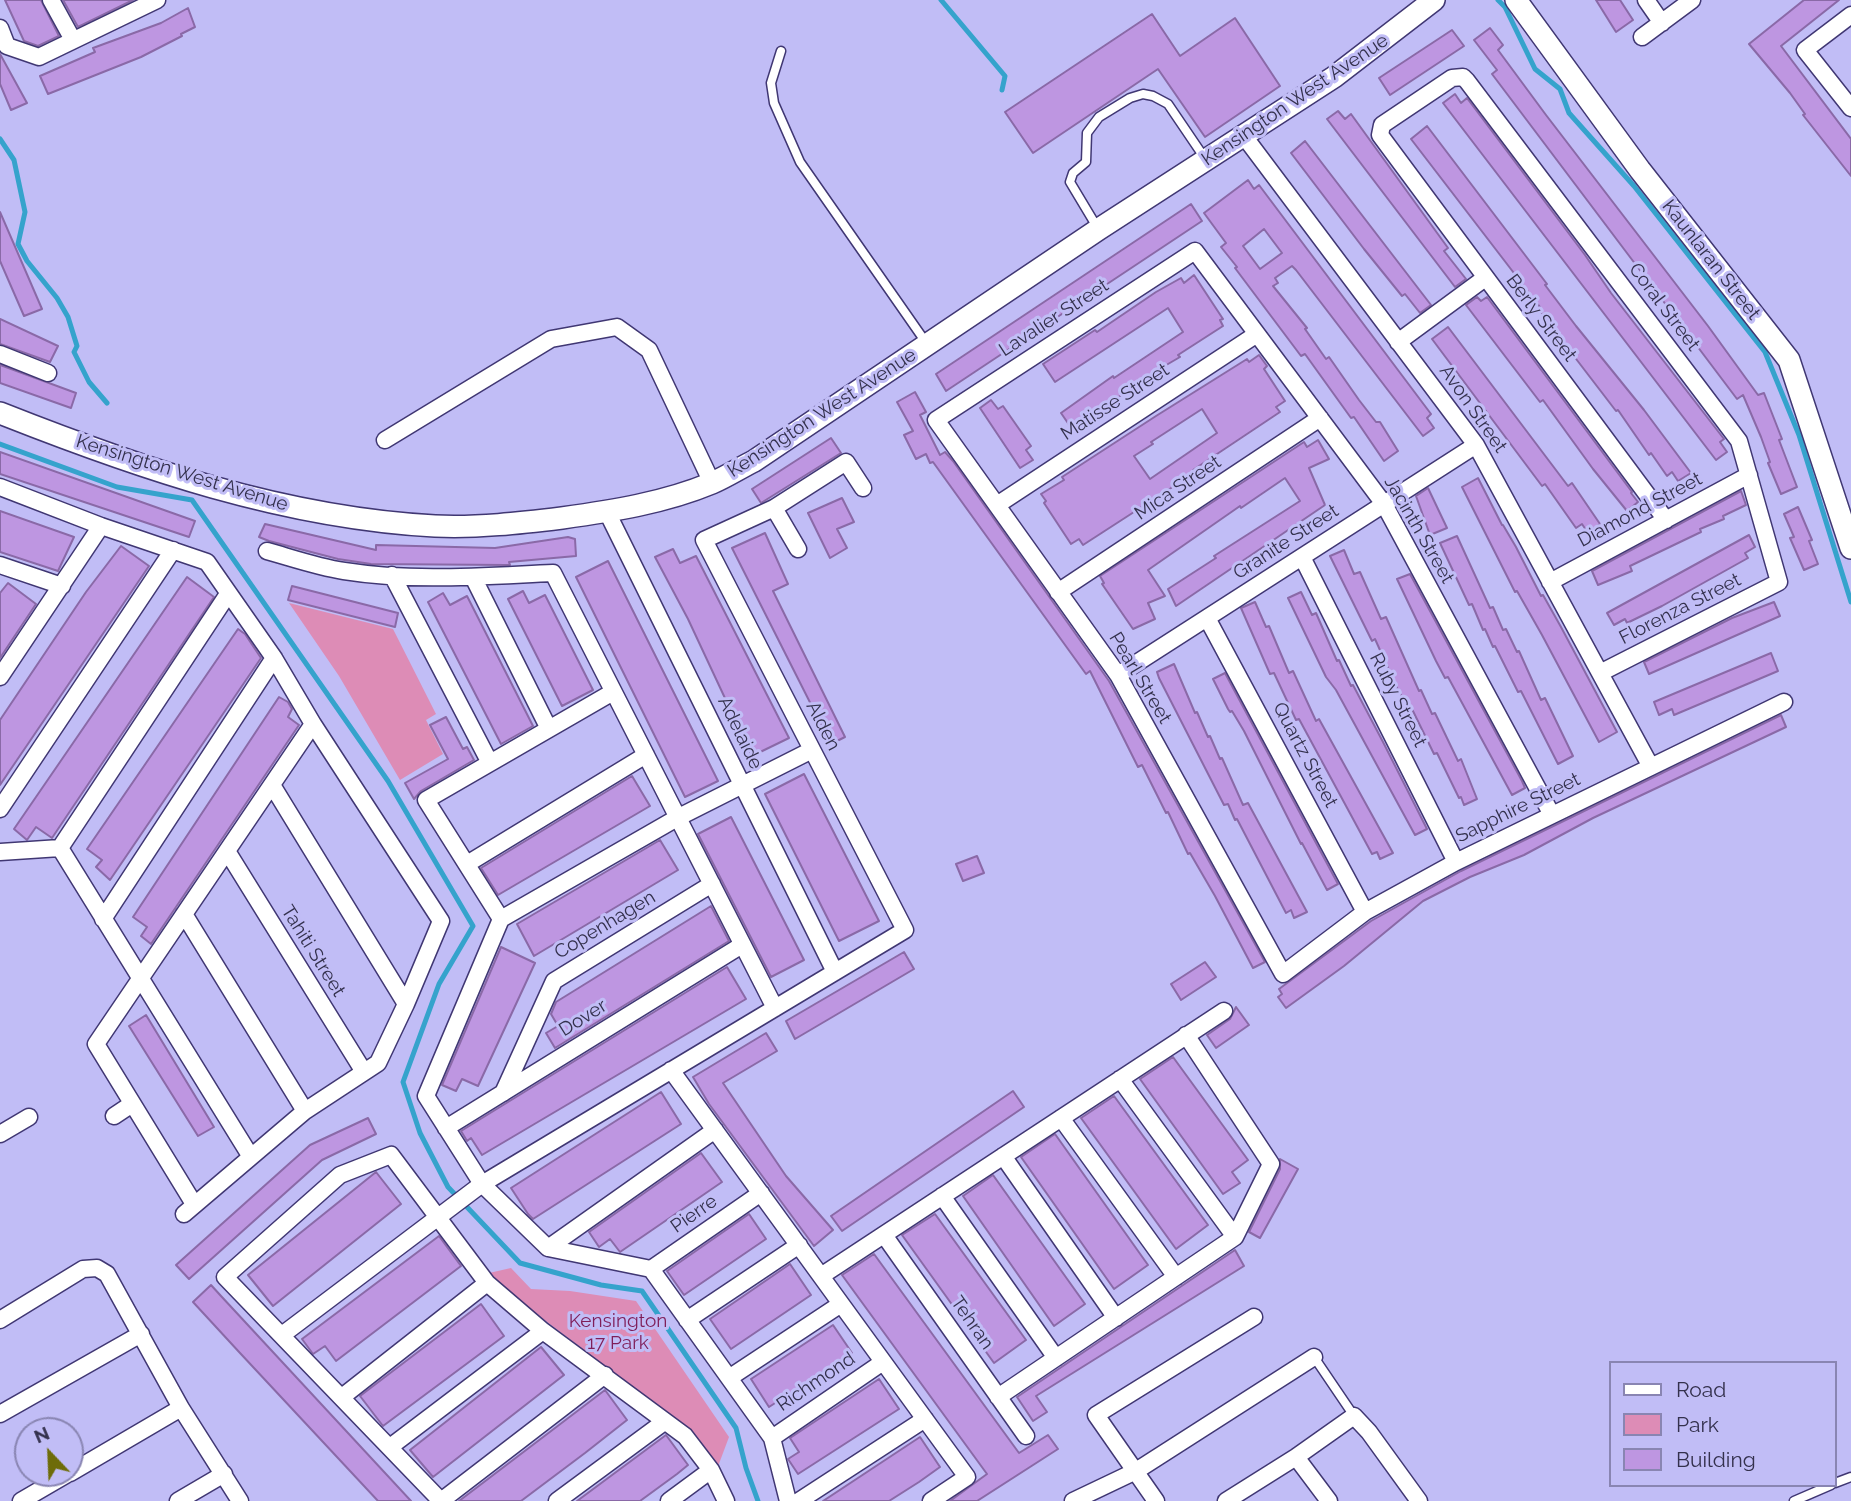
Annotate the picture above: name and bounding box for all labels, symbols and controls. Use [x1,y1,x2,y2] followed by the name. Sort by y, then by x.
[1197,29,1393,171] street label: Kensington West Avenue
[1657,195,1765,325] street label: Kaunlaran Street
[1624,259,1704,355] street label: Coral Street
[1501,270,1581,366] street label: Berly Street
[995,274,1113,362] street label: Lavalier Street
[723,343,921,483] street label: Kensington West Avenue
[1057,359,1173,445] street label: Matisse Street
[1434,361,1512,457] street label: Avon Street
[73,430,291,516] street label: Kensington West Avenue
[1131,451,1225,525] street label: Mica Street
[1574,468,1706,552] street label: Diamond Street
[1379,472,1459,588] street label: Jacinth Street
[1229,500,1343,584] street label: Granite Street
[1615,569,1745,649] street label: Florenza Street
[1104,628,1176,728] street label: Pearl Street
[1365,649,1431,751] street label: Ruby Street
[713,693,767,773] street label: Adelaide
[801,698,845,754] street label: Alden
[1268,699,1342,811] street label: Quartz Street
[1452,768,1584,848] street label: Sapphire Street
[550,886,660,964] street label: Copenhagen
[276,901,350,1001] street label: Tahiti Street
[555,995,611,1041] street label: Dover
[666,1190,722,1238] street label: Pierre
[946,1292,998,1354] street label: Tehran
[569,1310,667,1354] park label: Kensington 17 Park
[772,1347,860,1417] street label: Richmond
[1610,1361,1837,1487] legend
[1676,1377,1726,1402] text: Road
[1676,1412,1719,1437] text: Park
[14,1417,84,1487] north arrow
[31,1422,53,1447] text: N
[1676,1447,1756,1472] text: Building

